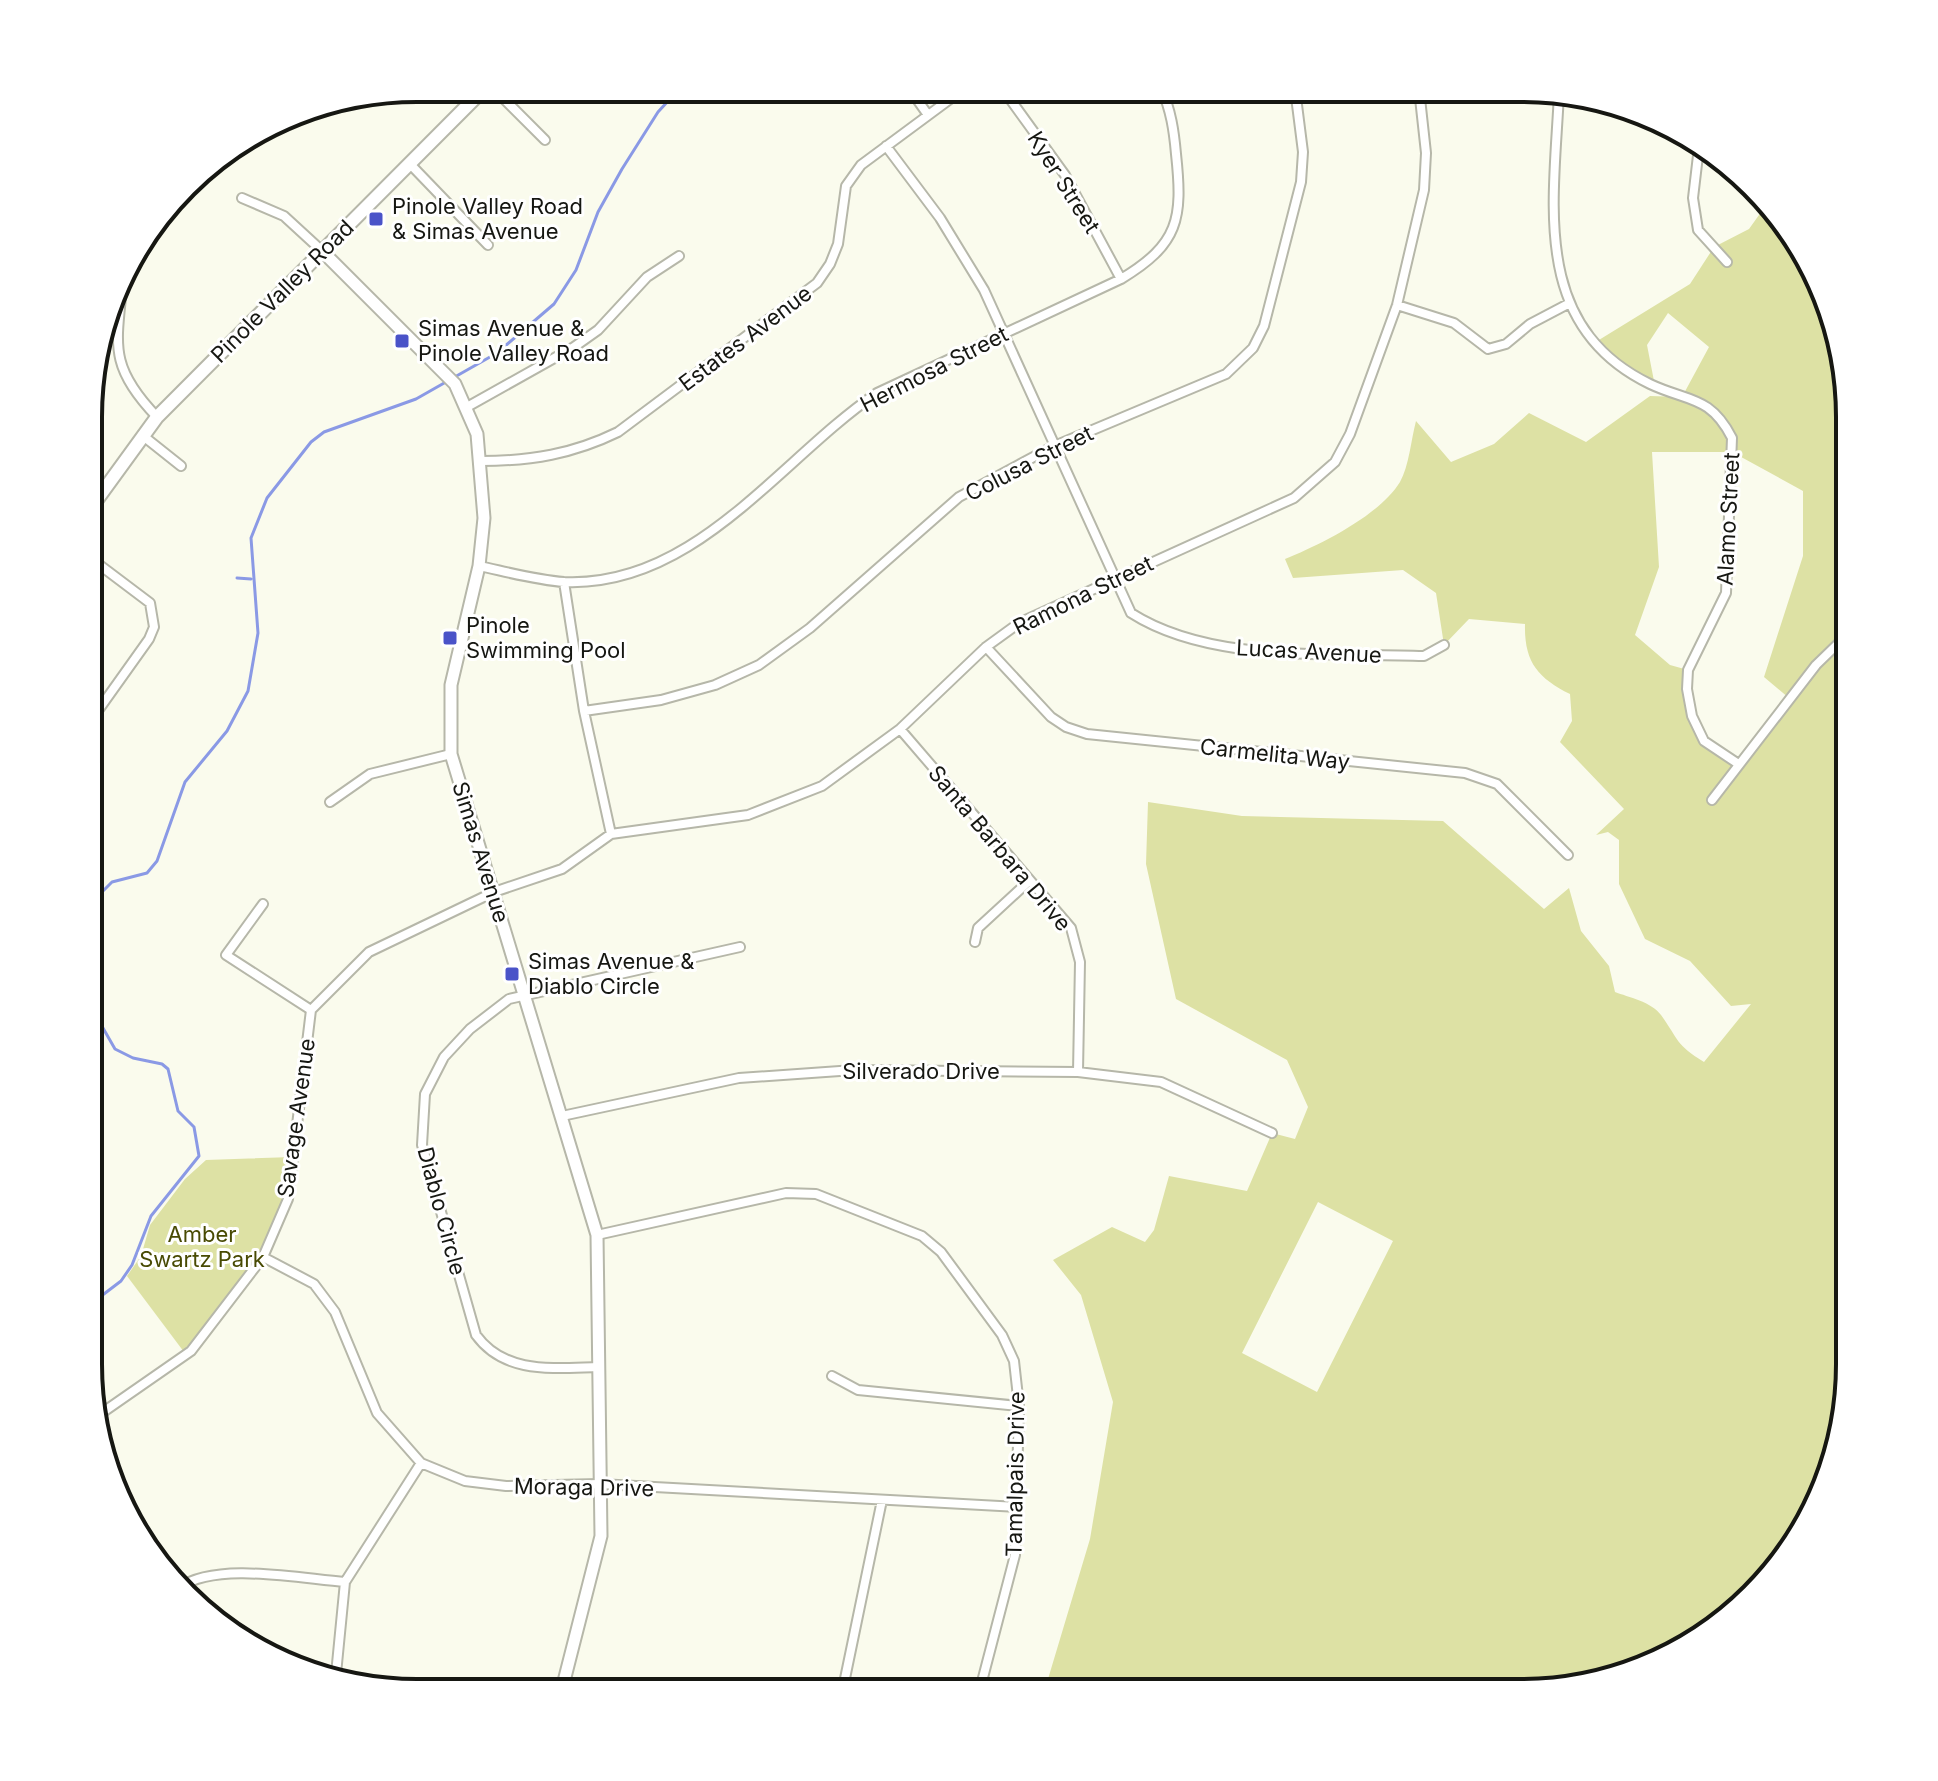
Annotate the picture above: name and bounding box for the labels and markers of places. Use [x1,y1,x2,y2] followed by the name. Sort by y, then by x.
[392,193,583,244] place label: Pinole Valley Road & Simas Avenue
[367,210,385,228] marker: Pinole Valley Road & Simas Avenue
[418,315,609,366] place label: Simas Avenue & Pinole Valley Road
[393,332,411,350] marker: Simas Avenue & Pinole Valley Road
[466,612,626,663] place label: Pinole Swimming Pool
[441,629,459,647] marker: Pinole Swimming Pool
[528,948,695,999] place label: Simas Avenue & Diablo Circle
[503,965,521,983] marker: Simas Avenue & Diablo Circle

